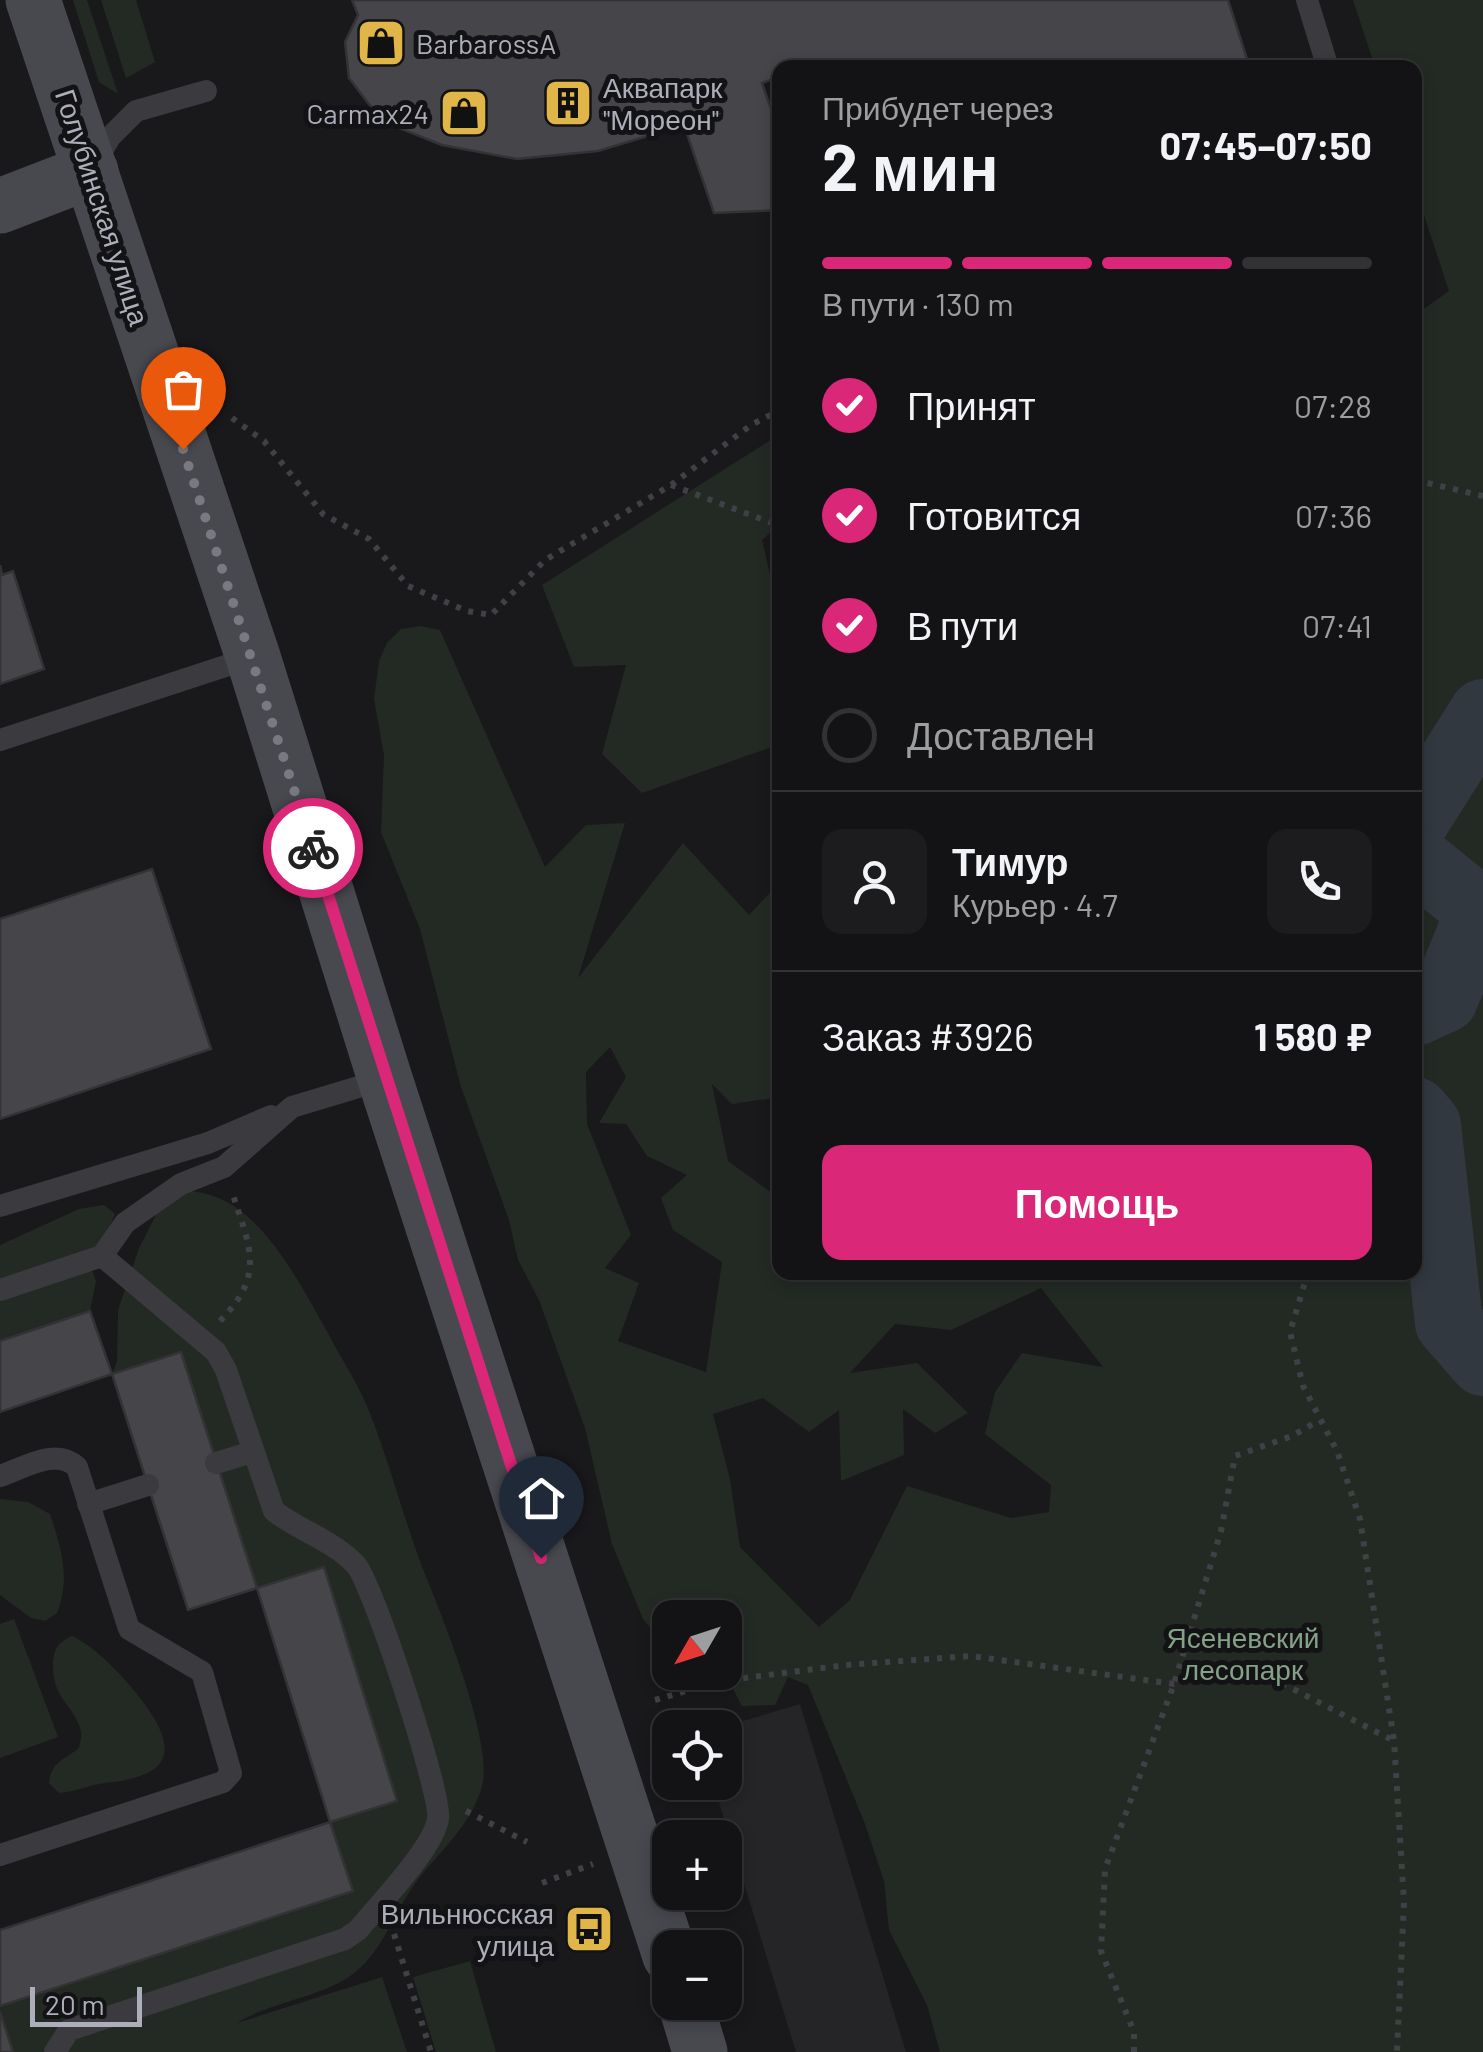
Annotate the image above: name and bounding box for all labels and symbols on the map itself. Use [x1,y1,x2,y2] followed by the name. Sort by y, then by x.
[355,17,407,69] shop icon: BarbarossA
[416,26,556,60] place label: BarbarossA
[603,70,723,136] place label: Аквапарк "Мореон"
[542,77,594,129] building icon: Аквапарк "Мореон"
[49,85,157,330] street label: Голубинская улица
[438,87,490,139] shop icon: Carmax24
[306,96,429,130] place label: Carmax24
[141,347,226,450] pin
[263,798,363,898] courier
[499,1456,584,1559] pin
[652,1600,742,1690] north arrow
[1167,1620,1319,1686] park label: Ясеневский лесопарк
[381,1896,554,1962] place label: Вильнюсская улица
[563,1903,615,1955] bus stop icon: Вильнюсская улица
[30,1982,142,2026] scale bar

